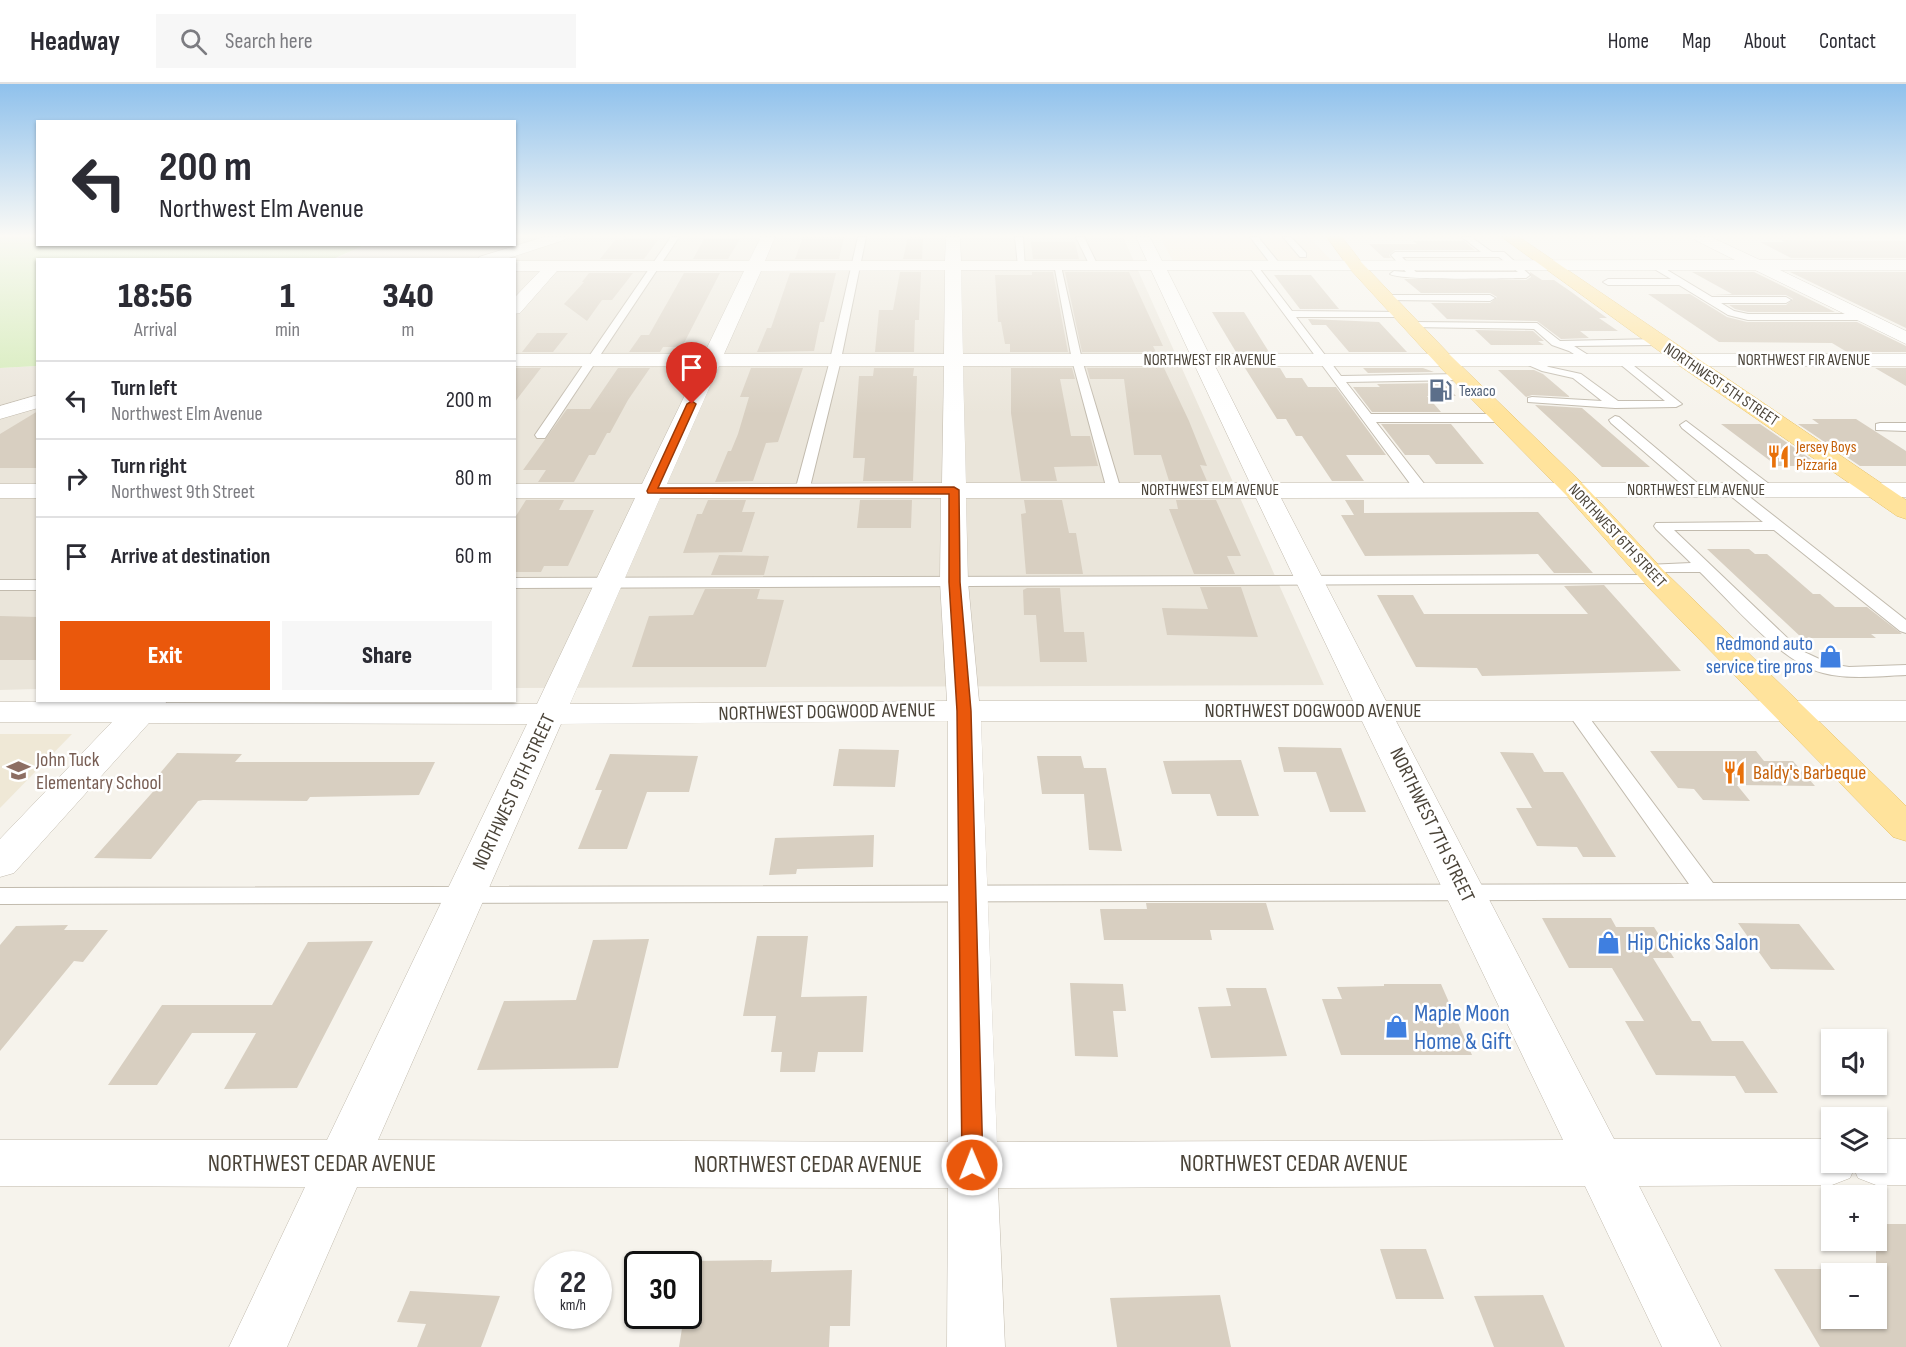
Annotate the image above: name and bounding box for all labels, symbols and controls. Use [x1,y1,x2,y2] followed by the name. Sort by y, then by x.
[156,14,576,68] search box
[30,25,120,58] text: Headway
[177,25,210,58] icon: search
[225,28,312,55] text: Search here
[1608,29,1649,54] text: Home
[1682,29,1711,54] text: Map
[1744,29,1786,54] text: About
[1819,29,1876,54] text: Contact
[159,142,252,193] text: 200 m
[60,144,138,222] icon: left
[159,193,364,225] text: Northwest Elm Avenue
[118,275,193,318] text: 18:56
[280,275,295,318] text: 1
[382,275,434,318] text: 340
[134,318,177,342] text: Arrival
[275,318,300,342] text: min
[402,318,414,342] text: m
[1660,340,1782,431] street label: NORTHWEST 5TH STREET
[666,342,717,404] pin
[675,351,708,384] icon: arrive
[1144,351,1276,370] street label: NORTHWEST FIR AVENUE
[1738,351,1870,370] street label: NORTHWEST FIR AVENUE
[111,375,177,402] text: Turn left
[1428,378,1454,404] fuel station icon: Texaco
[1459,382,1496,401] place label: Texaco
[60,384,93,417] icon: left
[446,387,492,414] text: 200 m
[111,402,263,426] text: Northwest Elm Avenue
[1795,438,1857,475] place label: Jersey Boys Pizzaria
[1765,443,1791,469] restaurant icon: Jersey Boys Pizzaria
[111,453,187,480] text: Turn right
[60,462,93,495] icon: right
[455,465,492,492] text: 80 m
[111,480,255,504] text: Northwest 9th Street
[1564,480,1670,592] street label: NORTHWEST 6TH STREET
[1141,481,1279,500] street label: NORTHWEST ELM AVENUE
[1627,481,1765,500] street label: NORTHWEST ELM AVENUE
[60,540,93,573] icon: arrive
[111,543,270,570] text: Arrive at destination
[455,543,492,570] text: 60 m
[60,621,270,690] button: Exit
[282,621,492,690] button: Share
[1706,632,1813,679] place label: Redmond auto service tire pros
[1818,643,1844,669] shop icon: Redmond auto service tire pros
[718,698,936,726] street label: NORTHWEST DOGWOOD AVENUE
[1204,699,1422,723] street label: NORTHWEST DOGWOOD AVENUE
[467,710,561,874] street label: NORTHWEST 9TH STREET
[1384,744,1480,906] street label: NORTHWEST 7TH STREET
[35,748,162,795] place label: John Tuck Elementary School
[5,758,31,784] school or university icon: John Tuck Elementary School
[1722,760,1748,786] restaurant icon: Baldy's Barbeque
[1753,761,1866,785] place label: Baldy's Barbeque
[1627,928,1759,957] place label: Hip Chicks Salon
[1596,929,1622,955] shop icon: Hip Chicks Salon
[1414,999,1512,1056] place label: Maple Moon Home & Gift
[1383,1014,1409,1040] shop icon: Maple Moon Home & Gift
[1821,1029,1887,1329] map controls
[1821,1029,1887,1095] button: sound
[1821,1107,1887,1173] button: layers
[940,1133,1004,1197] position arrow
[208,1149,436,1178] street label: NORTHWEST CEDAR AVENUE
[1180,1149,1408,1178] street label: NORTHWEST CEDAR AVENUE
[694,1150,922,1179] street label: NORTHWEST CEDAR AVENUE
[1821,1185,1887,1251] button: +
[624,1251,702,1329] speed limit sign: 30
[1821,1263,1887,1329] button: −
[560,1265,586,1301] text: 22
[560,1296,586,1315] text: km/h

